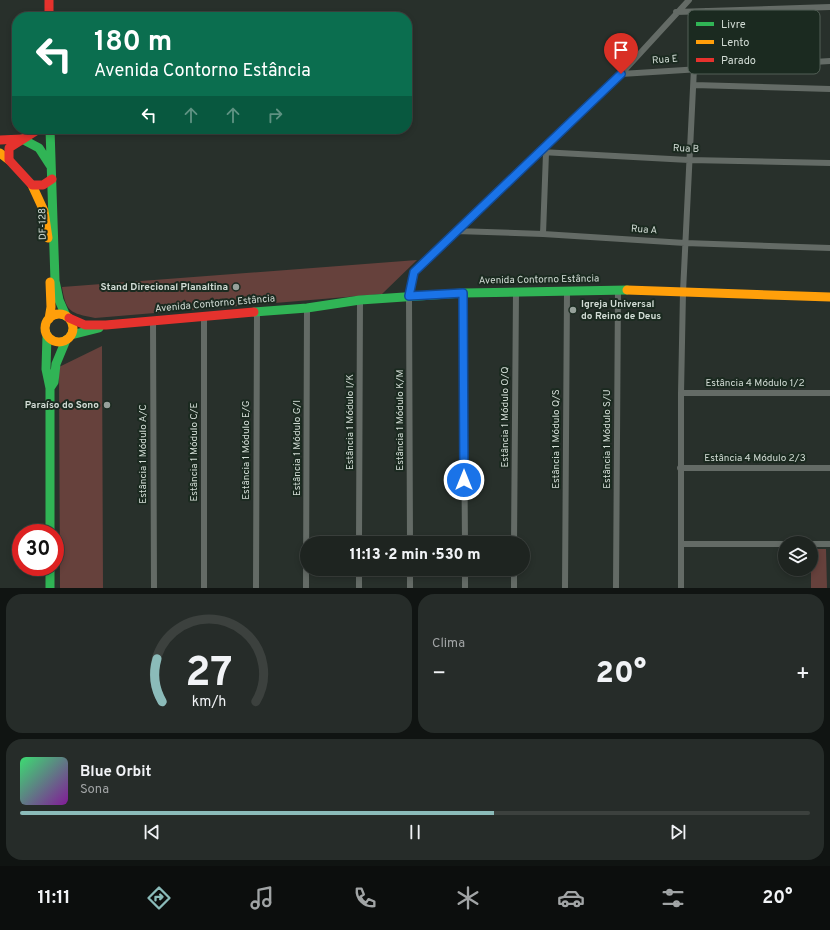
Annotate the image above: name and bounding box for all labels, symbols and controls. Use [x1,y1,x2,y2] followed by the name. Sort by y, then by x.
[688,10,820,74] legend
[721,18,746,32] text: Livre
[94,25,172,61] text: 180 m
[28,28,80,80] icon: left
[604,33,638,74] pin
[721,36,749,50] text: Lento
[610,39,632,61] icon: arrive
[652,52,678,68] street label: Rua E
[721,54,756,68] text: Parado
[94,60,311,83] text: Avenida Contorno Estância
[138,104,160,126] icon: left
[180,104,202,126] icon: ahead
[222,104,244,126] icon: ahead
[264,104,286,126] icon: right
[673,142,699,156] street label: Rua B
[36,208,50,240] street label: DF-128
[630,223,658,237] street label: Rua A
[479,272,599,288] street label: Avenida Contorno Estância
[101,281,228,294] place label: Stand Direcional Planaltina
[231,282,241,292] marker: Stand Direcional Planaltina
[154,292,276,316] street label: Avenida Contorno Estância
[581,298,661,323] place label: Igreja Universal do Reino de Deus
[568,305,578,315] marker: Igreja Universal do Reino de Deus
[499,367,512,467] street label: Estância 1 Módulo O/Q
[394,369,407,471] street label: Estância 1 Módulo K/M
[344,374,357,470] street label: Estância 1 Módulo I/K
[705,377,805,390] street label: Estância 4 Módulo 1/2
[550,389,563,489] street label: Estância 1 Módulo Q/S
[601,389,614,489] street label: Estância 1 Módulo S/U
[25,399,99,412] place label: Paraíso do Sono
[102,400,112,410] marker: Paraíso do Sono
[240,400,253,500] street label: Estância 1 Módulo E/G
[291,400,304,496] street label: Estância 1 Módulo G/I
[188,403,201,501] street label: Estância 1 Módulo C/E
[137,404,150,504] street label: Estância 1 Módulo A/C
[704,452,806,465] street label: Estância 4 Módulo 2/3
[443,459,485,501] position arrow
[12,524,64,576] speed limit sign: 30
[778,536,818,576] map controls
[778,536,818,576] button: layers
[350,546,481,565] text: 11:13 · 2 min · 530 m
[432,636,465,652] text: Clima
[185,647,233,700] text: 27
[596,656,646,693] text: 20°
[432,661,446,688] text: −
[796,661,810,688] text: +
[192,692,226,710] text: km/h
[80,763,151,782] text: Blue Orbit
[80,782,109,798] text: Sona
[141,821,163,843] icon: previous
[404,821,426,843] icon: pause
[667,821,689,843] icon: next
[145,884,173,912] icon: directions
[248,884,276,912] icon: music
[351,884,379,912] icon: phone
[454,884,482,912] icon: climate
[557,884,585,912] icon: car
[659,884,687,912] icon: filters
[37,887,71,910] text: 11:11
[762,887,793,910] text: 20°

